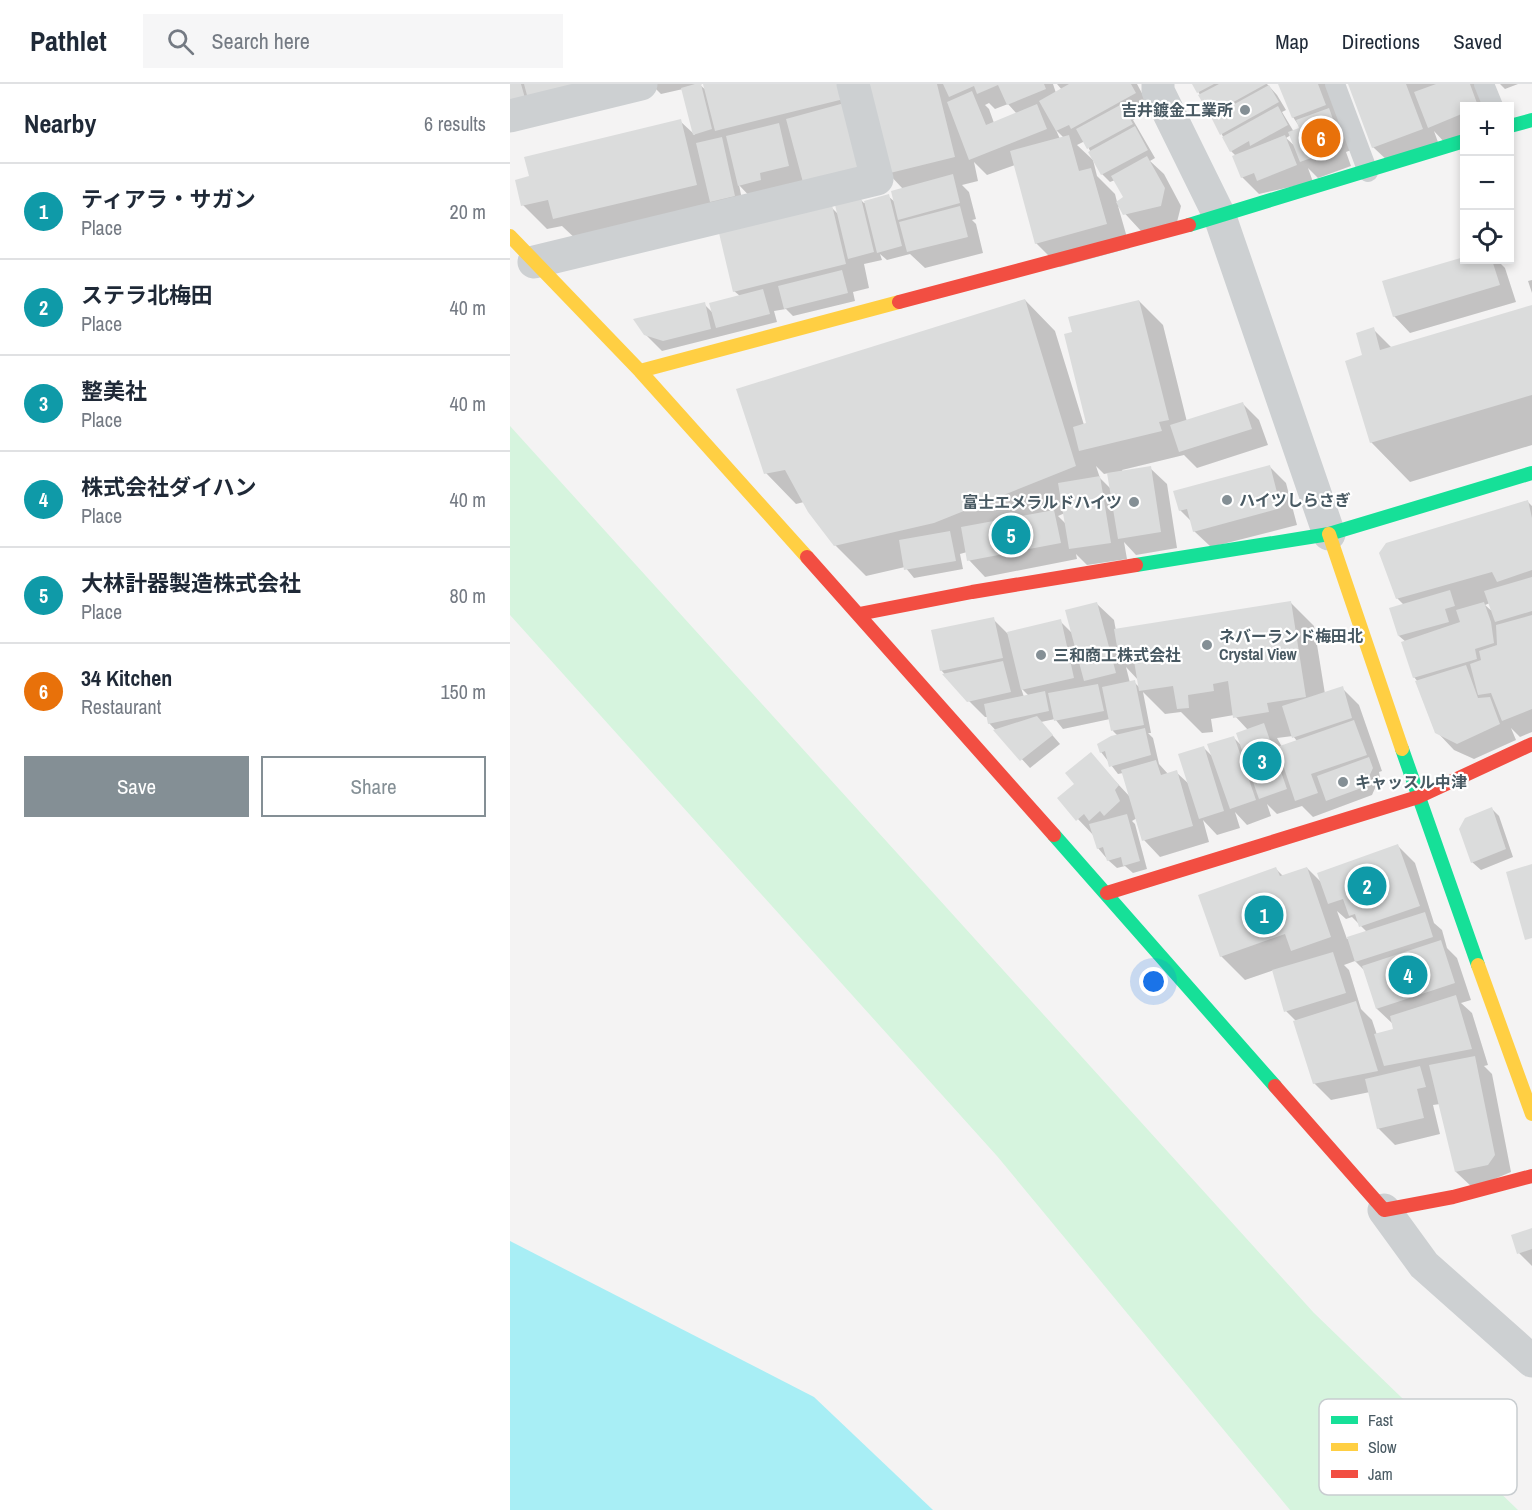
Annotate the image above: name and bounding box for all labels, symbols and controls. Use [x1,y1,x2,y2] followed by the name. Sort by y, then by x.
[143,14,563,68] search box
[30,22,107,60] text: Pathlet
[164,25,197,58] icon: search
[212,26,310,56] text: Search here
[1275,27,1309,56] text: Map
[1342,27,1420,56] text: Directions
[1453,27,1502,56] text: Saved
[1121,99,1233,121] place label: 吉井鍍金工業所
[1460,102,1514,264] map controls
[1460,102,1514,156] button: +
[1238,103,1252,117] marker: 吉井鍍金工業所
[24,106,96,141] text: Nearby
[424,110,486,137] text: 6 results
[1302,116,1340,160] pin: 6
[1460,156,1514,210] button: −
[81,184,256,214] text: ティアラ・サガン
[39,198,48,225] text: 1
[450,198,486,225] text: 20 m
[1460,210,1514,264] button: locate
[81,214,122,241] text: Place
[81,280,213,310] text: ステラ北梅田
[39,294,48,321] text: 2
[450,294,486,321] text: 40 m
[81,310,122,337] text: Place
[81,376,147,406] text: 整美社
[39,390,48,417] text: 3
[450,390,486,417] text: 40 m
[81,406,122,433] text: Place
[81,472,257,502] text: 株式会社ダイハン
[39,486,48,513] text: 4
[450,486,486,513] text: 40 m
[1239,489,1351,511] place label: ハイツしらさぎ
[962,491,1122,513] place label: 富士エメラルドハイツ
[1220,493,1234,507] marker: ハイツしらさぎ
[1127,495,1141,509] marker: 富士エメラルドハイツ
[81,502,122,529] text: Place
[992,512,1030,558] pin: 5
[81,568,301,598] text: 大林計器製造株式会社
[39,582,48,609] text: 5
[450,582,486,609] text: 80 m
[81,598,122,625] text: Place
[1219,625,1363,665] place label: ネバーランド梅田北 Crystal View
[1200,638,1214,652] marker: ネバーランド梅田北 Crystal View
[1053,644,1181,666] place label: 三和商工株式会社
[1034,648,1048,662] marker: 三和商工株式会社
[81,663,172,693] text: 34 Kitchen
[39,678,48,705] text: 6
[440,678,486,705] text: 150 m
[81,693,161,720] text: Restaurant
[1242,738,1281,784] pin: 3
[24,756,249,817] button: Save
[261,756,486,817] button: Share
[1355,771,1467,793] place label: キャッスル中津
[1336,775,1350,789] marker: キャッスル中津
[1348,864,1386,908] pin: 2
[1244,892,1284,938] pin: 1
[1388,952,1428,998] pin: 4
[1139,967,1168,996] your location
[1319,1399,1517,1495] legend
[1368,1409,1393,1431] text: Fast
[1368,1436,1397,1458] text: Slow
[1368,1463,1393,1485] text: Jam

